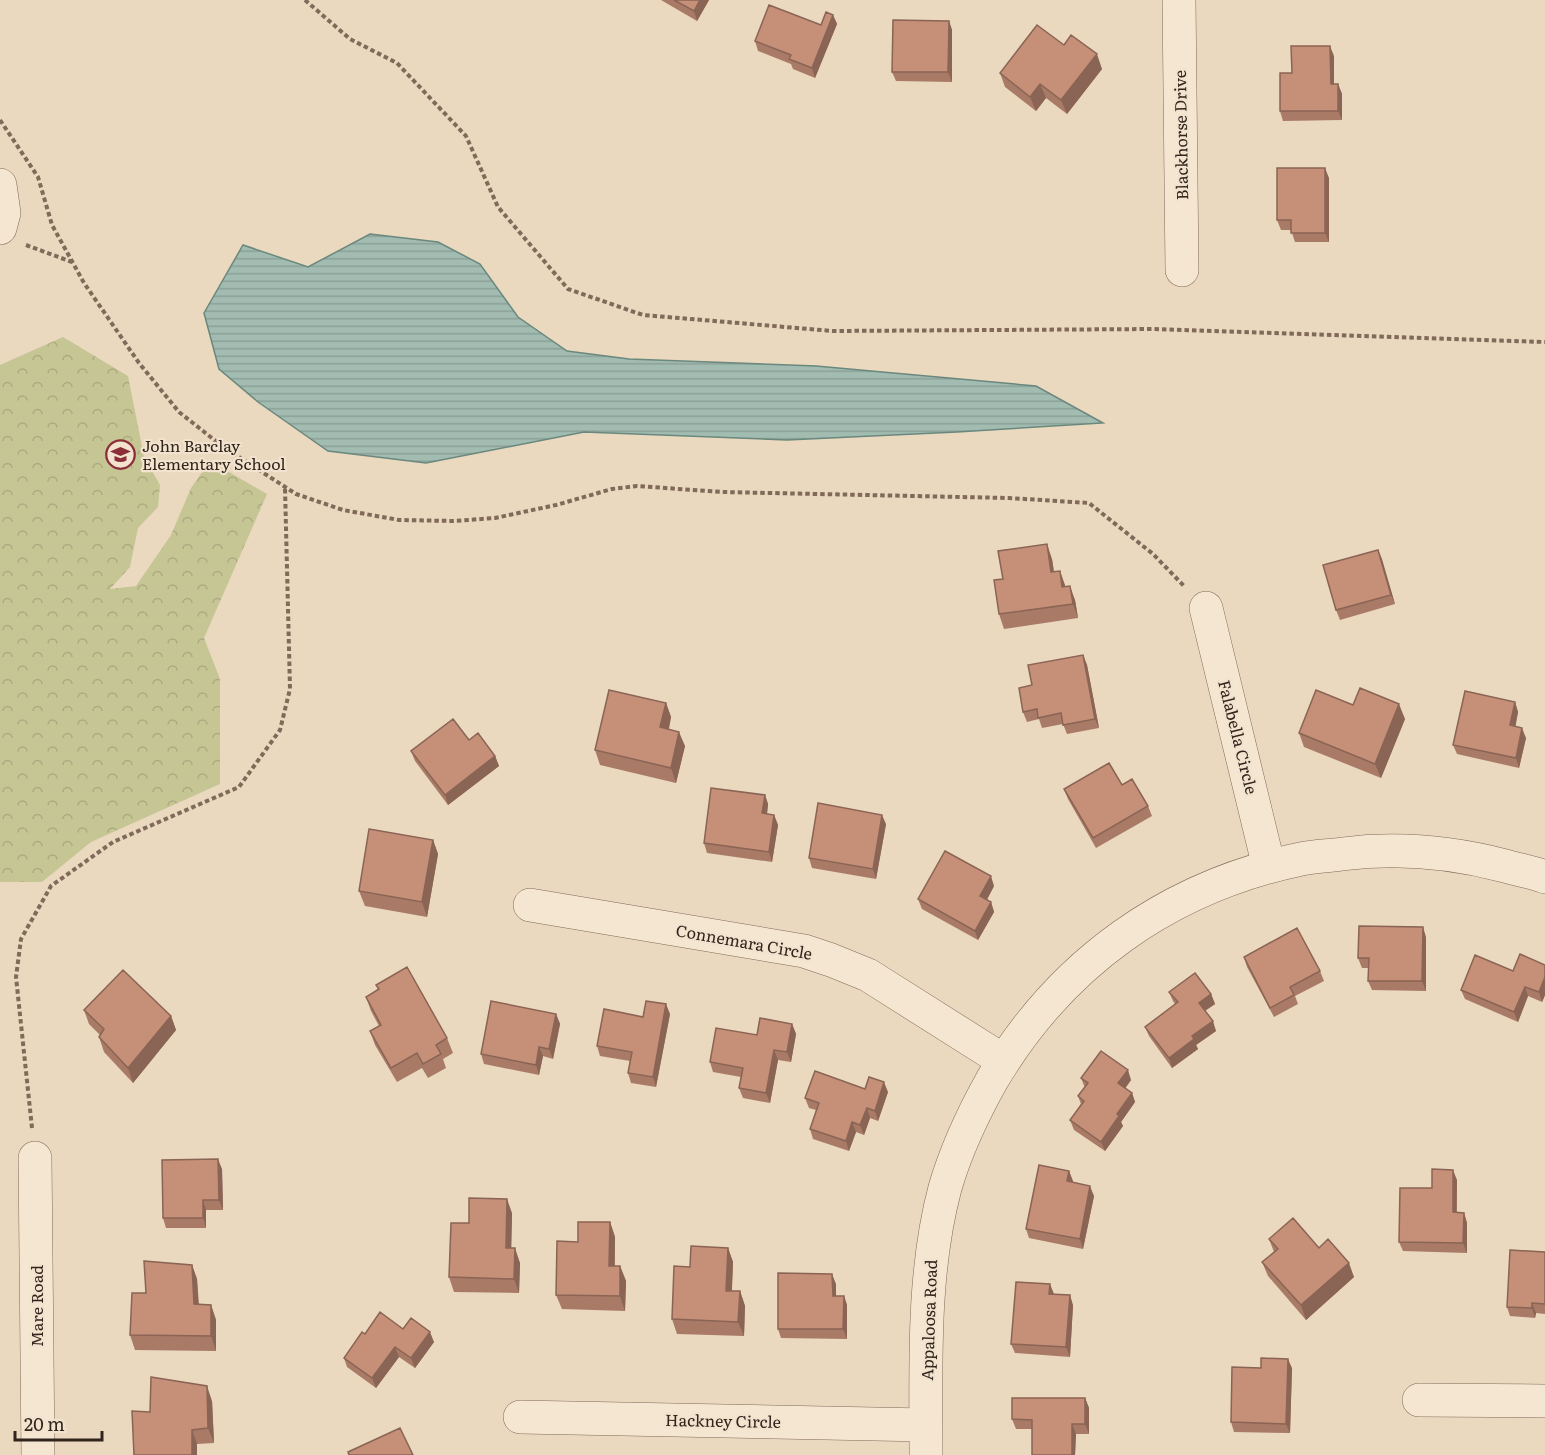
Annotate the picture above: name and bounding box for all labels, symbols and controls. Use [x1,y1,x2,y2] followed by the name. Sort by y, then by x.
[1167,70,1193,200] street label: Blackhorse Drive
[142,433,286,475] place label: John Barclay Elementary School
[105,439,137,471] school or university icon: John Barclay Elementary School
[1213,677,1265,796] street label: Falabella Circle
[674,917,814,965] street label: Connemara Circle
[914,1259,942,1381] street label: Appaloosa Road
[24,1265,48,1347] street label: Mare Road
[15,1404,102,1442] scale bar
[665,1407,781,1433] street label: Hackney Circle
[24,1410,65,1437] text: 20 m

